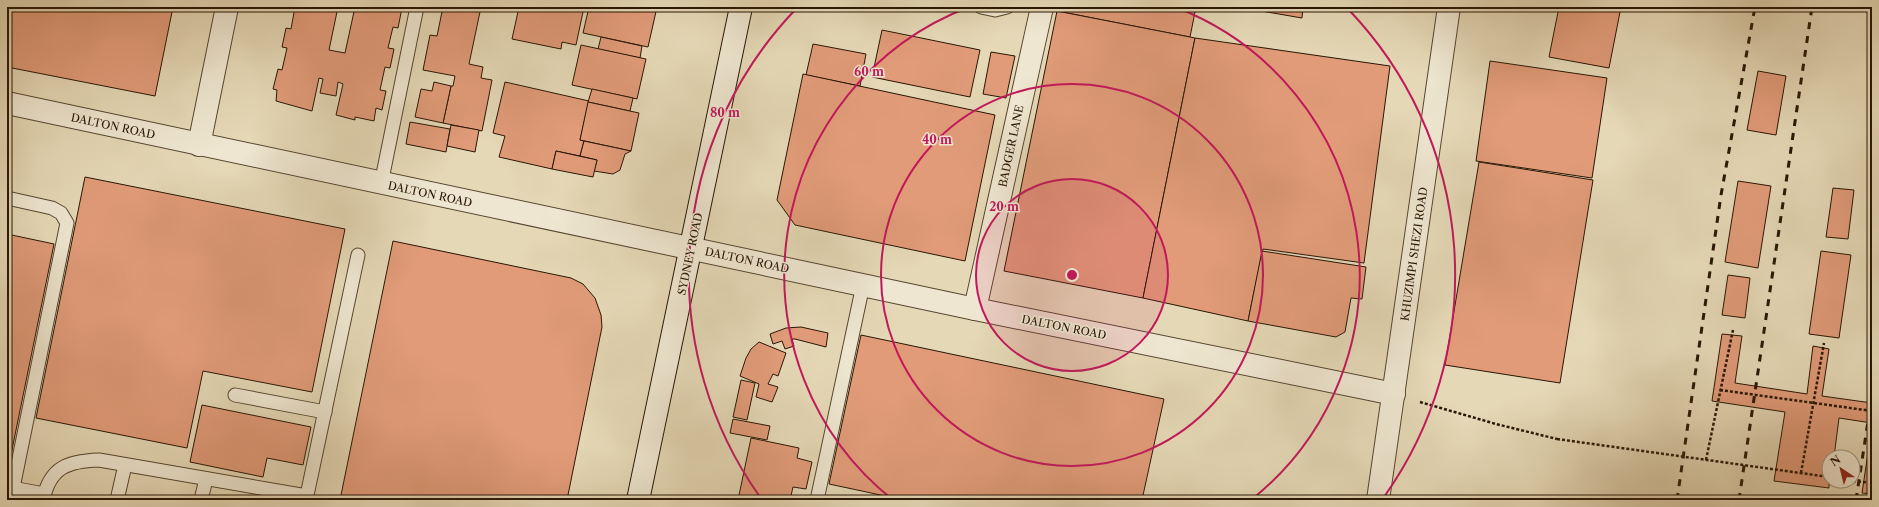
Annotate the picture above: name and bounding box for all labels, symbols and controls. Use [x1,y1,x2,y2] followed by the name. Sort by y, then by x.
[854,64,884,79] text: 60 m
[995,103,1027,188] street label: BADGER LANE
[710,105,740,120] text: 80 m
[70,110,157,142] street label: DALTON ROAD
[922,132,952,147] text: 40 m
[387,178,474,210] street label: DALTON ROAD
[1398,186,1430,322] street label: KHUZIMPI SHEZI ROAD
[989,199,1019,214] text: 20 m
[674,211,706,296] street label: SYDNEY ROAD
[704,244,791,276] street label: DALTON ROAD
[1065,268,1079,282] centre of rings
[1020,312,1108,342] street label: DALTON ROAD
[1821,449,1861,489] north arrow
[1827,452,1844,469] text: N

